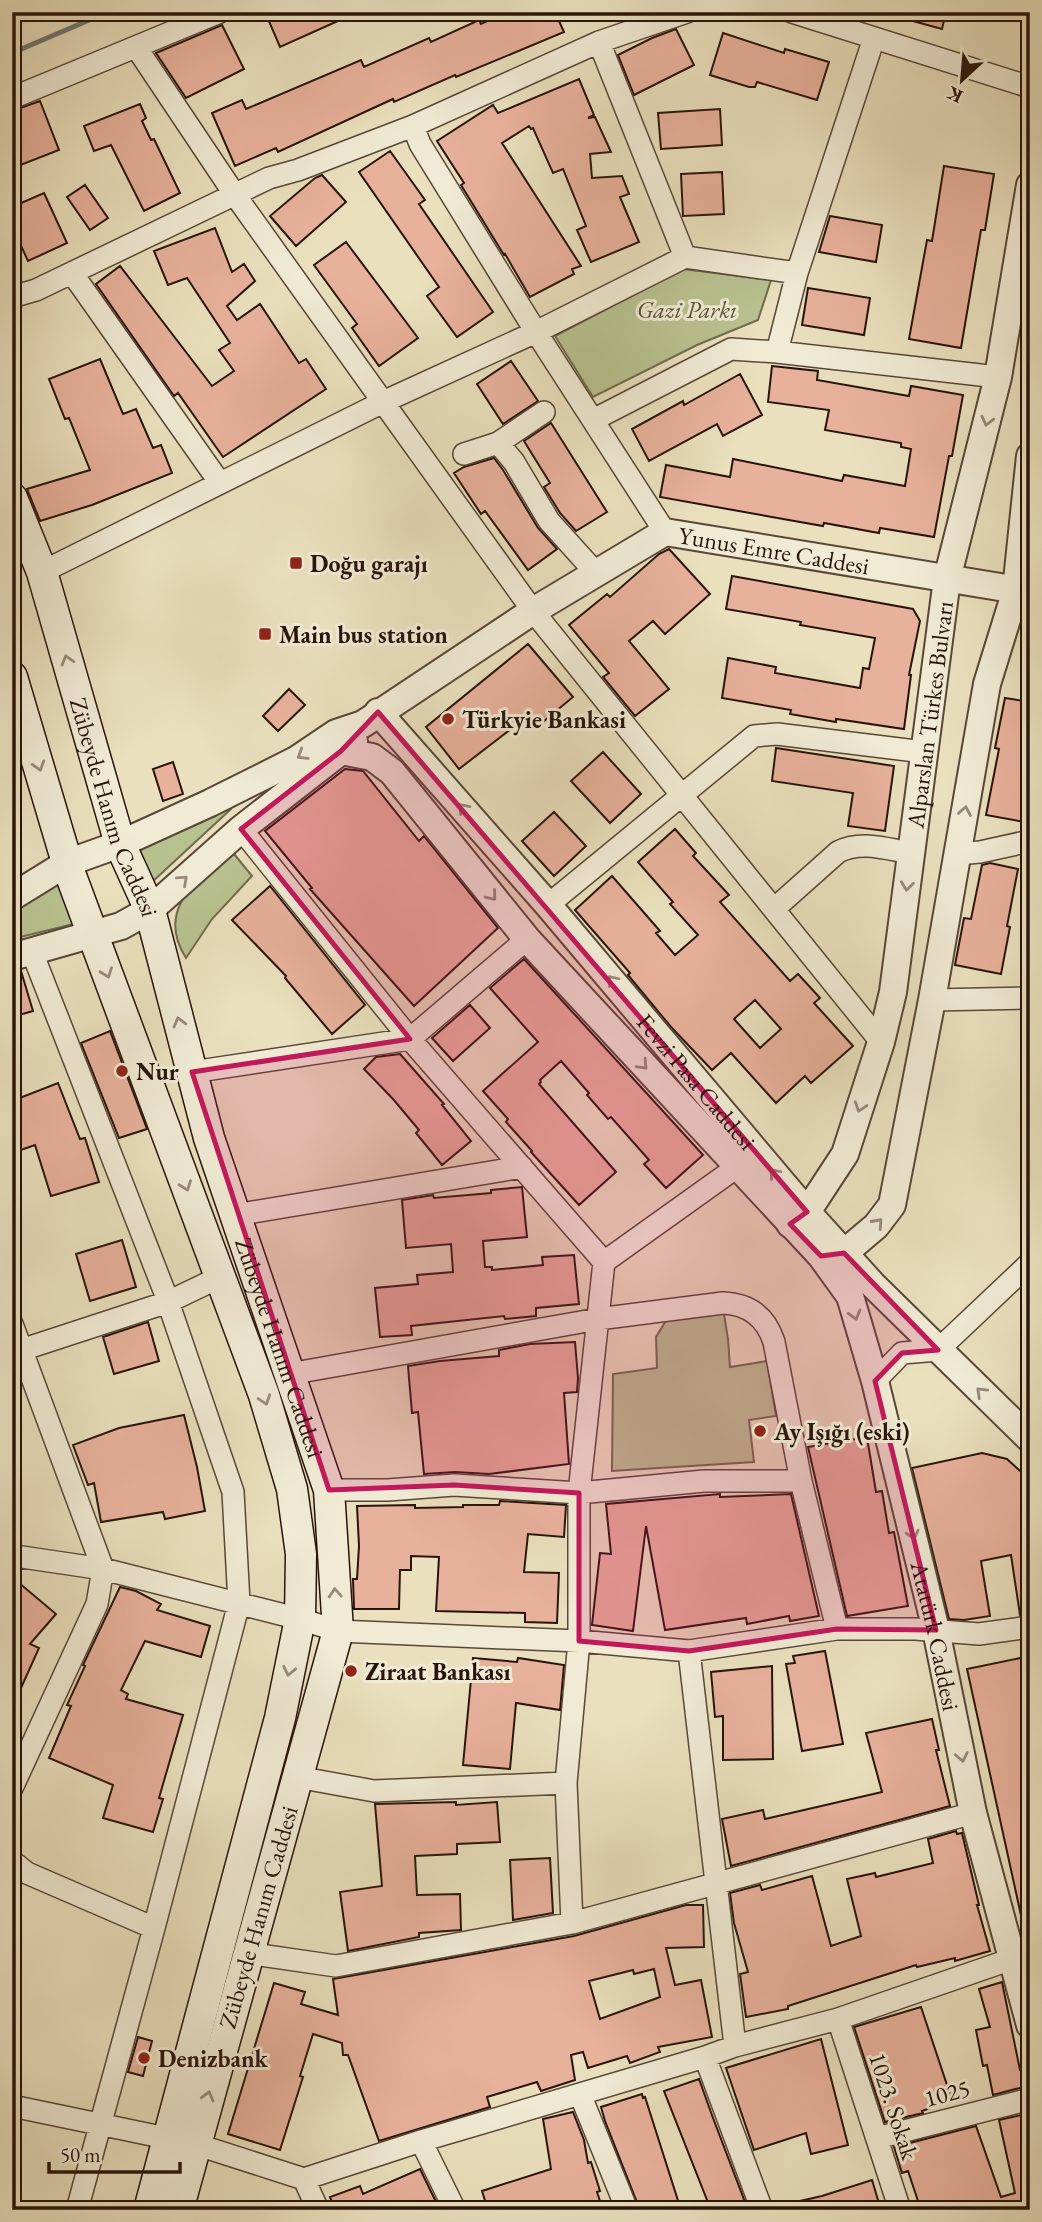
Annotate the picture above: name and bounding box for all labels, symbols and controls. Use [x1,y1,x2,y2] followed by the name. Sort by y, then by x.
[926,46,996,116] north arrow
[942,80,967,109] text: K
[637,294,737,325] park label: Gazi Parkı
[981,415,995,427] one-way arrow
[676,519,872,581] street label: Yunus Emre Caddesi
[310,548,428,580] place label: Doğu garajı
[288,555,304,571] marker: Doğu garajı
[899,599,959,831] street label: Alparslan Türkes Bulvarı
[279,619,448,650] place label: Main bus station
[257,626,273,642] marker: Main bus station
[60,654,75,666] one-way arrow
[63,694,166,920] street label: Zübeyde Hanım Caddesi
[462,704,626,736] place label: Türkyie Bankasi
[440,711,456,727] marker: Türkyie Bankasi
[297,747,310,760] one-way arrow
[30,760,45,772] one-way arrow
[459,803,471,816] one-way arrow
[957,805,972,817] one-way arrow
[175,876,188,889] one-way arrow
[899,880,914,891] one-way arrow
[484,888,497,900] one-way arrow
[99,967,113,979] one-way arrow
[608,976,620,989] one-way arrow
[630,1007,763,1156] street label: Fevzi Pasa Caddesi
[173,1016,187,1028] one-way arrow
[136,1056,179,1087] place label: Nur
[635,1057,648,1070] one-way arrow
[114,1063,130,1079] marker: Nur
[854,1101,868,1113] one-way arrow
[770,1169,782,1182] one-way arrow
[178,1180,192,1192] one-way arrow
[870,1218,882,1231] one-way arrow
[229,1233,332,1461] street label: Zübeyde Hanım Caddesi
[847,1308,862,1320] one-way arrow
[976,1387,989,1400] one-way arrow
[257,1393,271,1406] one-way arrow
[773,1416,909,1448] place label: Ay Işığı (eski)
[752,1423,768,1439] marker: Ay Işığı (eski)
[905,1529,919,1541] one-way arrow
[904,1557,967,1714] street label: Atatürk Caddesi
[328,1587,343,1598] one-way arrow
[365,1656,511,1687] place label: Ziraat Bankası
[343,1663,359,1679] marker: Ziraat Bankası
[283,1665,298,1677] one-way arrow
[953,1751,968,1763] one-way arrow
[211,1802,305,2032] street label: Zübeyde Hanım Caddesi
[158,2043,269,2074] place label: Denizbank
[862,2048,926,2164] street label: 1023. Sokak
[136,2050,152,2066] marker: Denizbank
[921,2072,973,2114] street label: 1025
[199,2091,214,2103] one-way arrow
[49,2131,180,2175] scale bar
[60,2141,101,2168] text: 50 m

